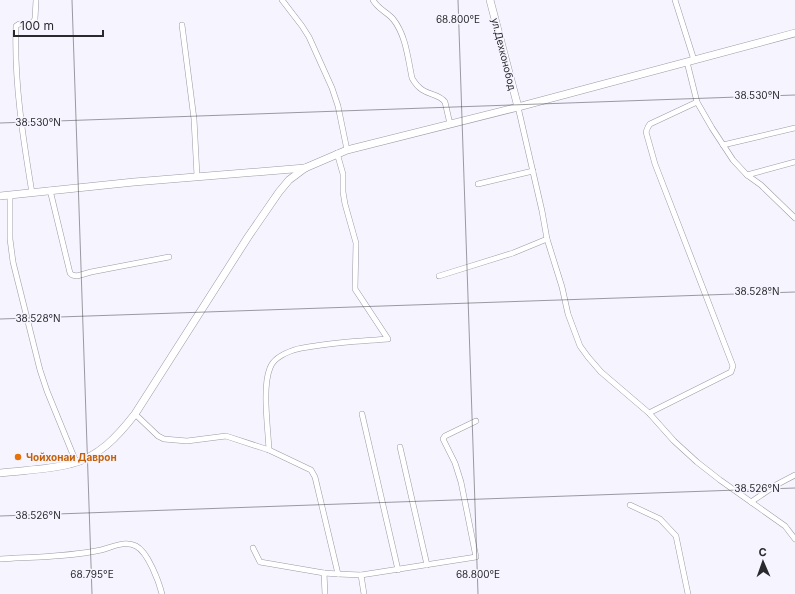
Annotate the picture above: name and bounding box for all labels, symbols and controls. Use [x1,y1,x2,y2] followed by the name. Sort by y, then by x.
[14,12,103,38] scale bar
[436,13,480,25] text: 68.800°E
[489,16,519,92] street label: ул.Дехконобод
[20,18,54,33] text: 100 m
[734,89,780,101] text: 38.530°N
[15,116,61,128] text: 38.530°N
[734,285,780,297] text: 38.528°N
[15,312,61,324] text: 38.528°N
[26,451,117,463] place label: Чойхонаи Даврон
[13,452,23,462] marker: Чойхонаи Даврон
[734,482,780,494] text: 38.526°N
[15,509,61,521] text: 38.526°N
[743,542,783,582] north arrow
[758,545,767,559] text: С
[70,568,114,580] text: 68.795°E
[456,568,500,580] text: 68.800°E

